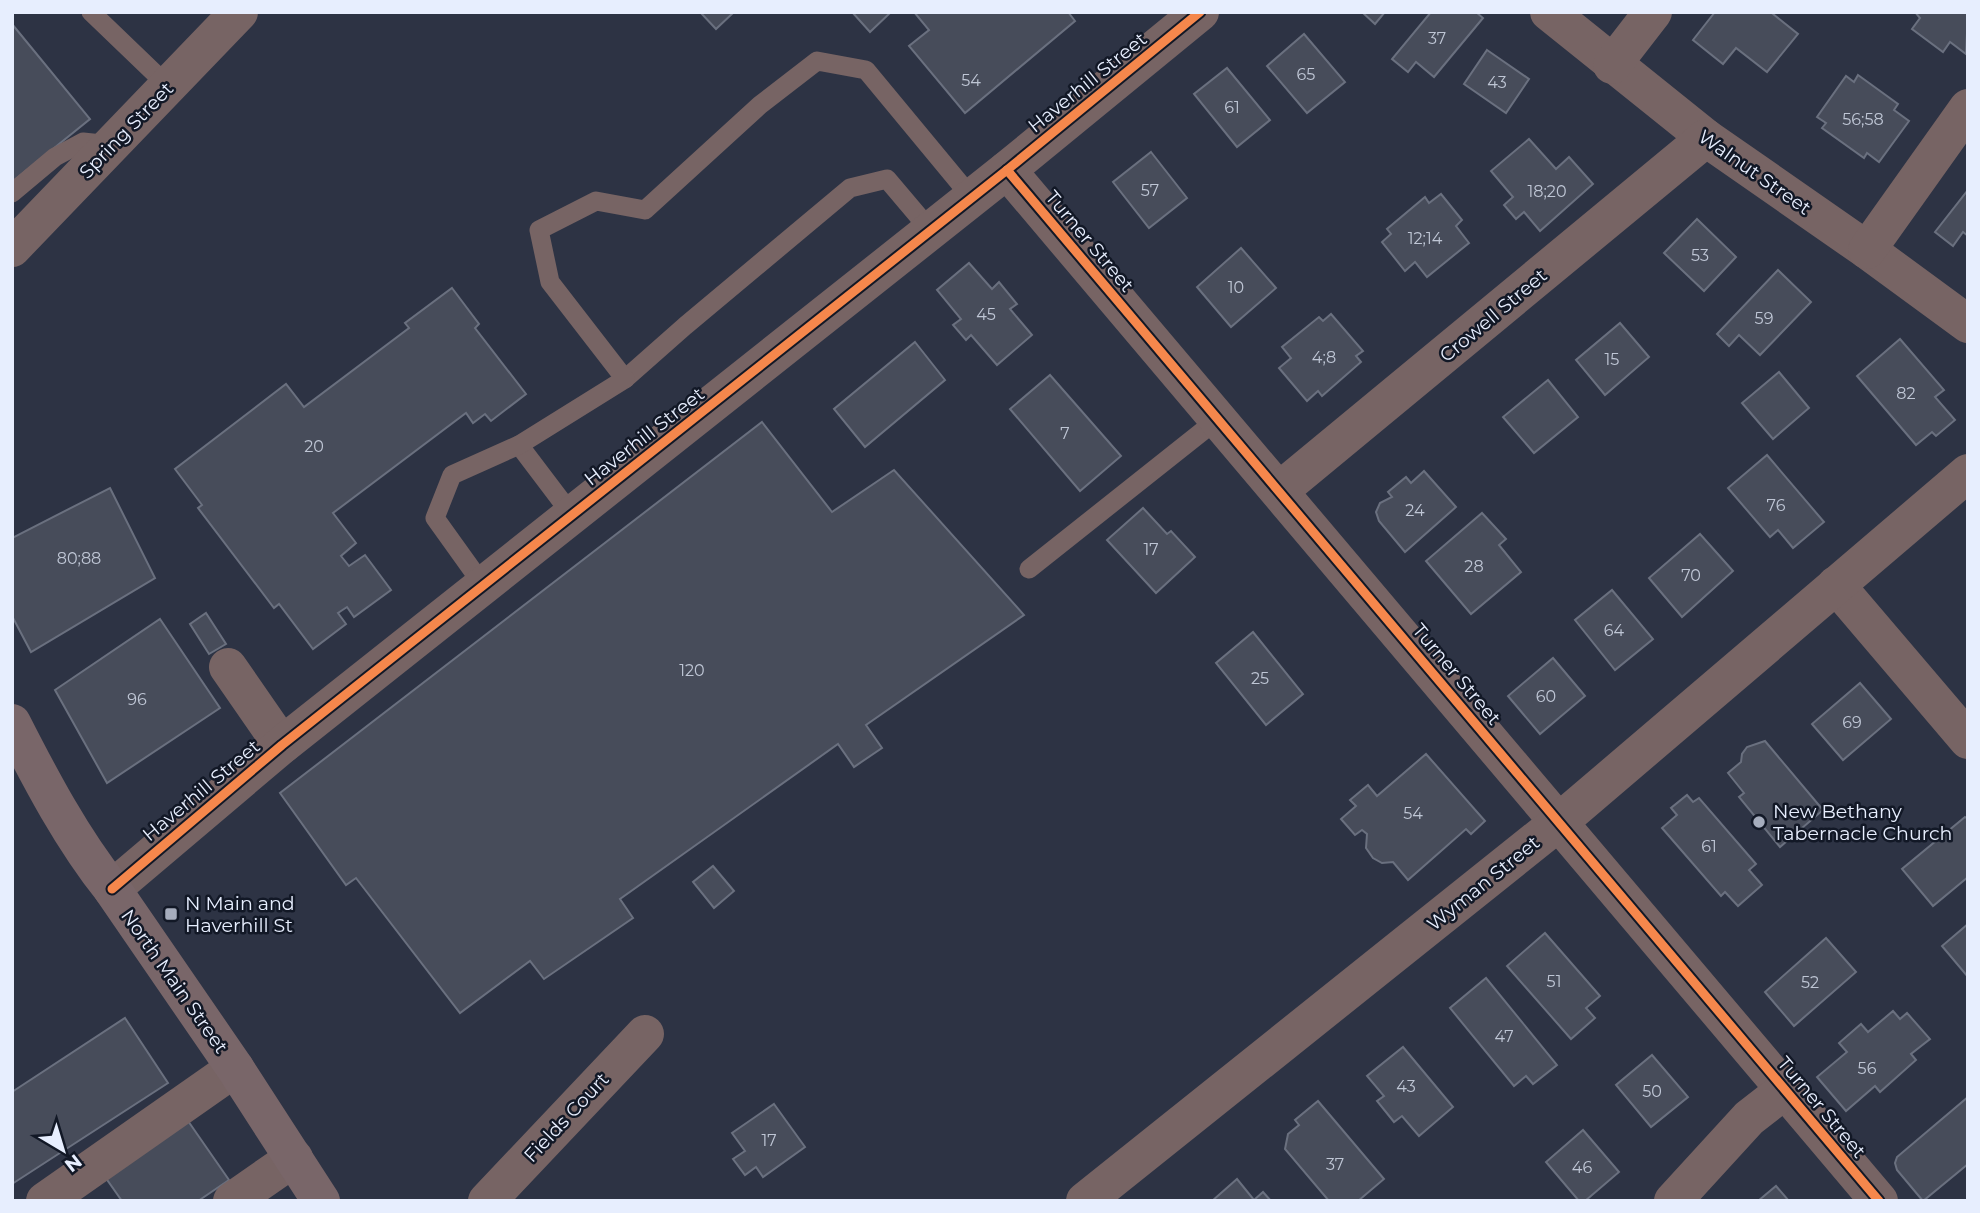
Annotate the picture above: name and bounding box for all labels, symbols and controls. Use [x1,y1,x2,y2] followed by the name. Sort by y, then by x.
[1023,27,1152,137] street label: Haverhill Street
[1428,29,1446,48] house number: 37
[1297,65,1315,84] house number: 65
[961,71,981,90] house number: 54
[1487,73,1507,92] house number: 43
[75,77,178,183] street label: Spring Street
[1224,98,1240,117] house number: 61
[1842,110,1884,129] house number: 56;58
[1694,125,1816,220] street label: Walnut Street
[1141,181,1159,200] house number: 57
[1527,182,1567,201] house number: 18;20
[1041,186,1139,297] street label: Turner Street
[1408,229,1443,248] house number: 12;14
[1691,246,1709,265] house number: 53
[1435,264,1552,367] street label: Crowell Street
[1228,278,1244,297] house number: 10
[976,305,996,324] house number: 45
[1755,309,1773,328] house number: 59
[1312,348,1336,367] house number: 4;8
[1605,350,1619,369] house number: 15
[580,382,709,490] street label: Haverhill Street
[1896,384,1916,403] house number: 82
[1060,424,1070,443] house number: 7
[304,437,324,456] house number: 20
[1767,496,1786,515] house number: 76
[1405,501,1425,520] house number: 24
[1143,540,1159,559] house number: 17
[57,549,101,568] house number: 80;88
[1464,557,1484,576] house number: 28
[1681,566,1701,585] house number: 70
[1408,619,1506,730] street label: Turner Street
[1604,621,1625,640] house number: 64
[679,661,705,680] house number: 120
[1251,669,1269,688] house number: 25
[1536,687,1556,706] house number: 60
[127,690,147,709] house number: 96
[1842,713,1862,732] house number: 69
[138,734,265,846] street label: Haverhill Street
[1773,800,1952,845] place label: New Bethany Tabernacle Church
[1403,804,1423,823] house number: 54
[1751,814,1767,830] marker: New Bethany Tabernacle Church
[1422,831,1544,936] street label: Wyman Street
[1701,837,1717,856] house number: 61
[185,892,295,937] place label: N Main and Haverhill St
[116,905,233,1058] street label: North Main Street
[163,906,179,922] marker: N Main and Haverhill St
[1547,972,1561,991] house number: 51
[1801,973,1819,992] house number: 52
[1494,1027,1514,1046] house number: 47
[1773,1052,1871,1163] street label: Turner Street
[1858,1059,1877,1078] house number: 56
[519,1068,614,1167] street label: Fields Court
[1396,1077,1416,1096] house number: 43
[1642,1082,1662,1101] house number: 50
[28,1115,98,1185] north arrow
[761,1131,777,1150] house number: 17
[60,1149,86,1177] text: N
[1326,1155,1344,1174] house number: 37
[1572,1158,1592,1177] house number: 46

